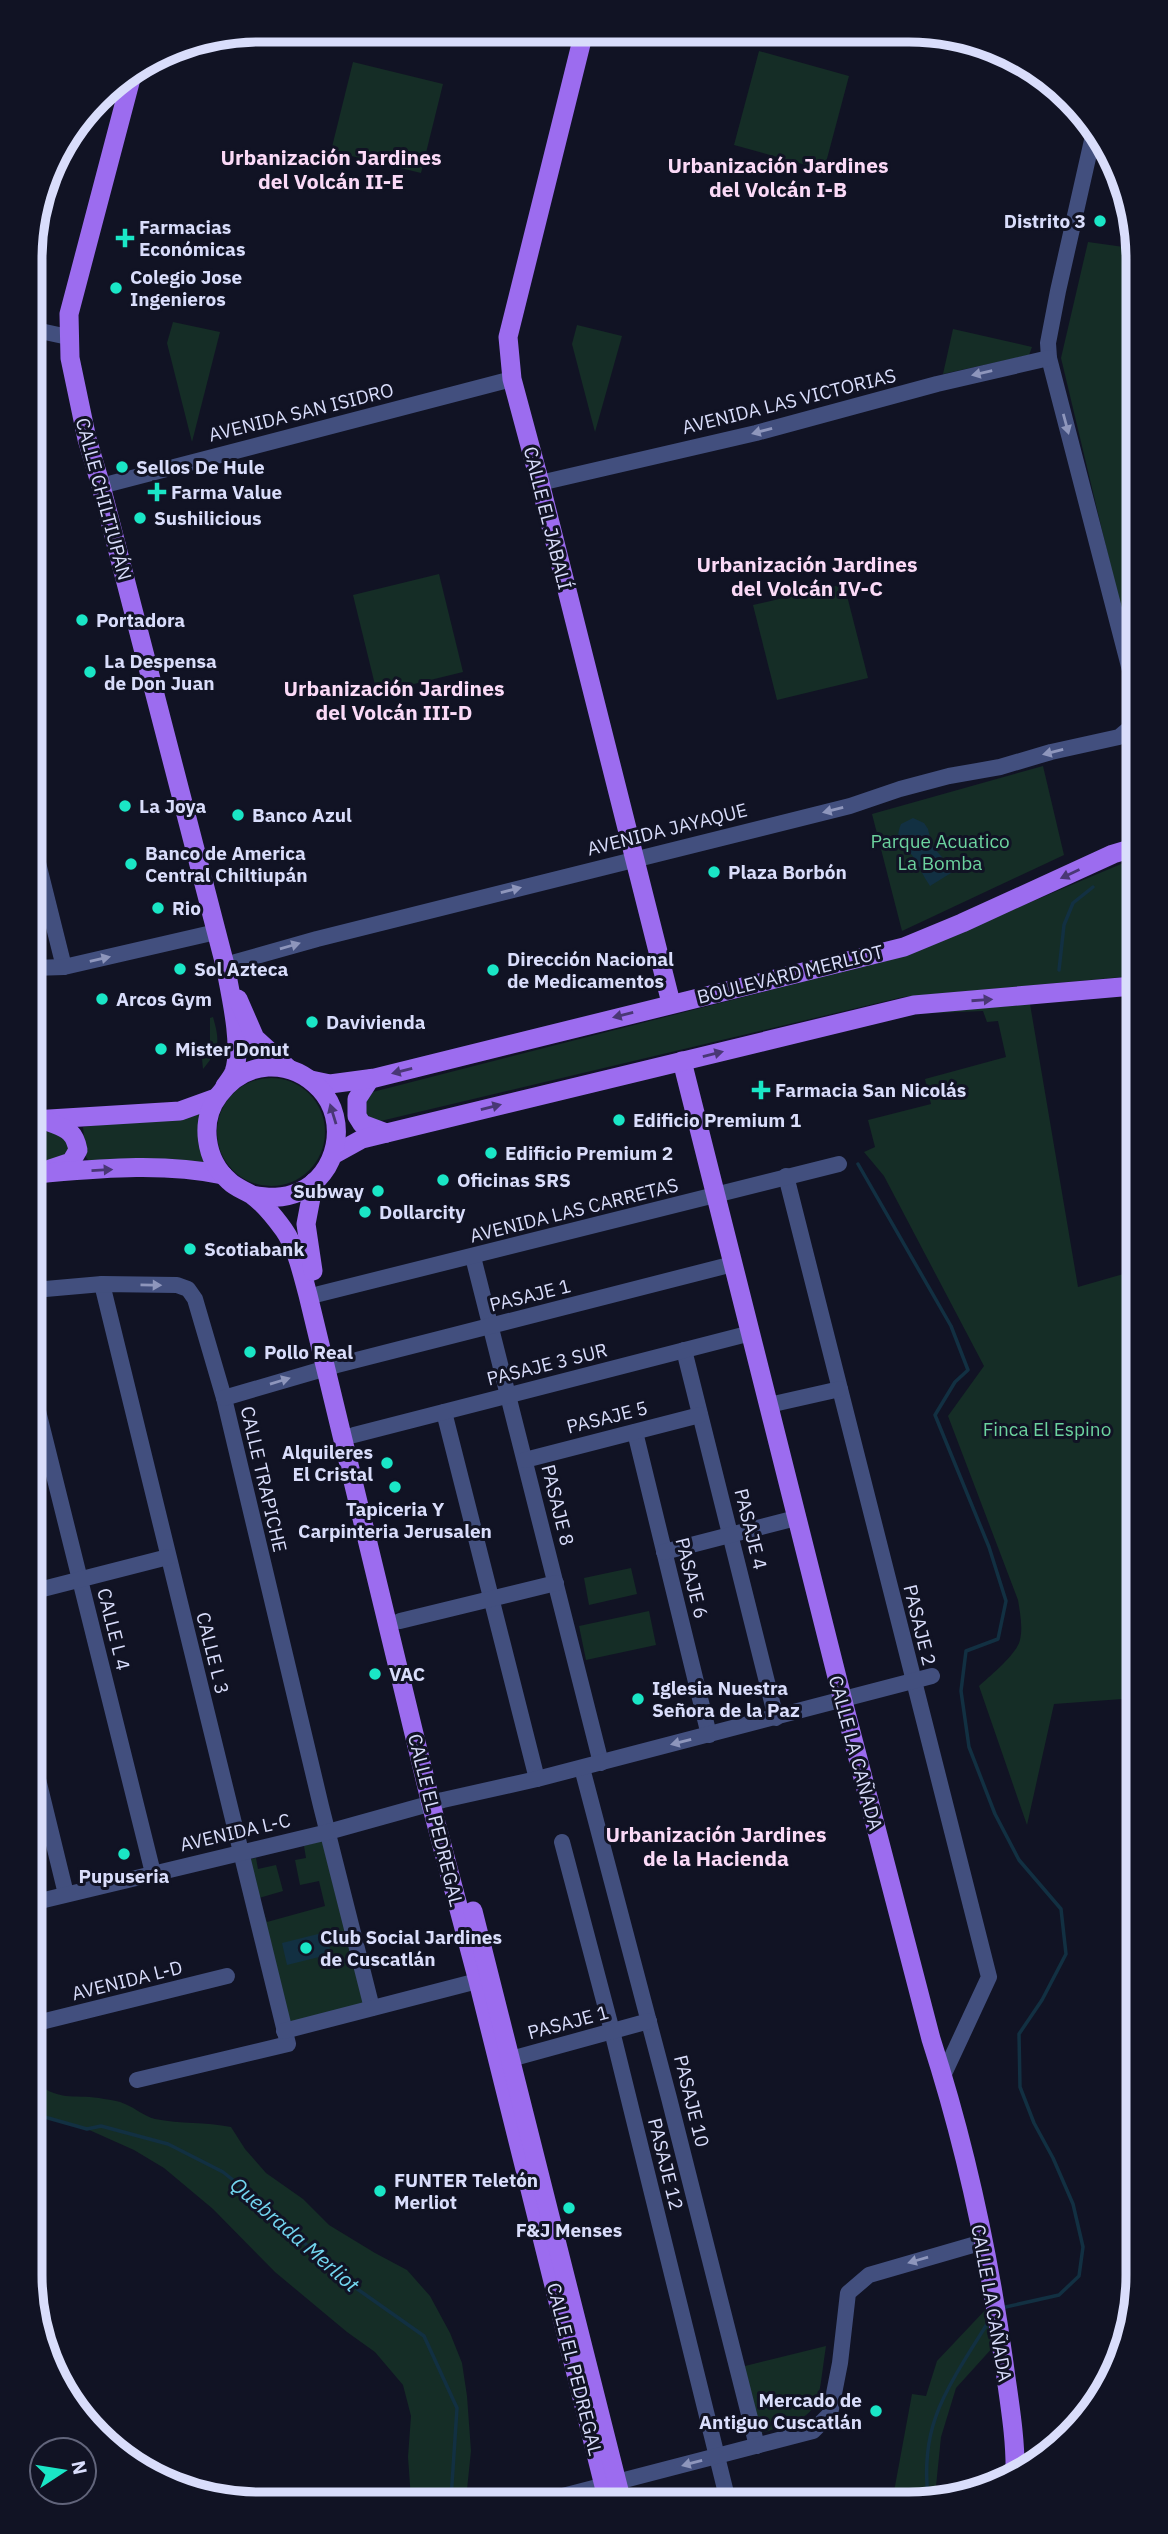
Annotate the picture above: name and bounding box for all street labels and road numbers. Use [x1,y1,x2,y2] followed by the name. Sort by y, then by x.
[679,363,899,439] street label: AVENIDA LAS VICTORIAS
[206,377,396,447] street label: AVENIDA SAN ISIDRO
[71,415,137,583] street label: CALLE CHILTIUPÁN
[519,444,577,592] street label: CALLE EL JABALÍ
[584,797,750,861] street label: AVENIDA JAYAQUE
[694,939,886,1009] street label: BOULEVARD MERLIOT
[467,1172,681,1248] street label: AVENIDA LAS CARRETAS
[487,1273,573,1317] street label: PASAJE 1
[484,1337,610,1391] street label: PASAJE 3 SUR
[564,1395,650,1439] street label: PASAJE 5
[236,1404,292,1554] street label: CALLE TRAPICHE
[536,1462,580,1548] street label: PASAJE 8
[729,1486,773,1572] street label: PASAJE 4
[670,1535,714,1621] street label: PASAJE 6
[898,1582,942,1668] street label: PASAJE 2
[92,1585,136,1673] street label: CALLE L 4
[191,1609,235,1697] street label: CALLE L 3
[824,1673,888,1833] street label: CALLE LA CAÑADA
[403,1731,469,1909] street label: CALLE EL PEDREGAL
[177,1808,293,1856] street label: AVENIDA L-C
[69,1955,185,2005] street label: AVENIDA L-D
[525,2000,611,2044] street label: PASAJE 1
[669,2052,715,2150] street label: PASAJE 10
[643,2115,689,2213] street label: PASAJE 12
[966,2222,1018,2384] street label: CALLE LA CAÑADA
[542,2280,608,2458] street label: CALLE EL PEDREGAL

